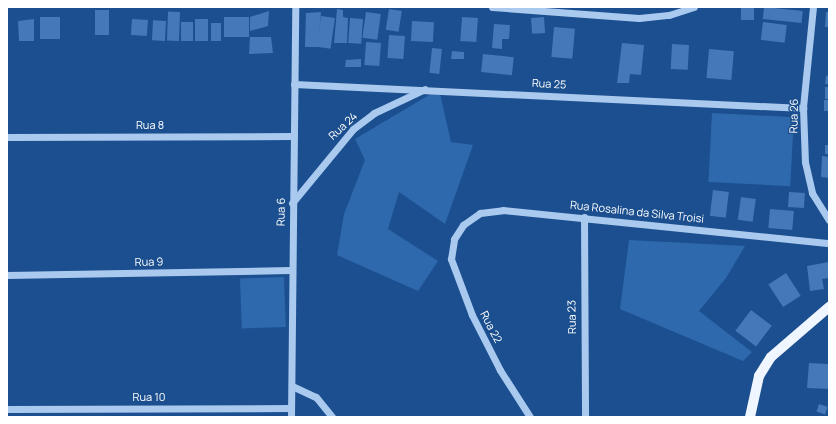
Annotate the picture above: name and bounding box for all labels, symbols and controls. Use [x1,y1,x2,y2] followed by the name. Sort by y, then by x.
[531,77,567,91] street label: Rua 25
[787,98,801,134] street label: Rua 26
[326,109,360,143] street label: Rua 24
[136,118,164,132] street label: Rua 8
[274,198,288,226] street label: Rua 6
[569,198,705,226] street label: Rua Rosalina da Silva Troisi
[135,255,163,269] street label: Rua 9
[565,300,579,334] street label: Rua 23
[477,309,505,345] street label: Rua 22
[133,390,165,404] street label: Rua 10

